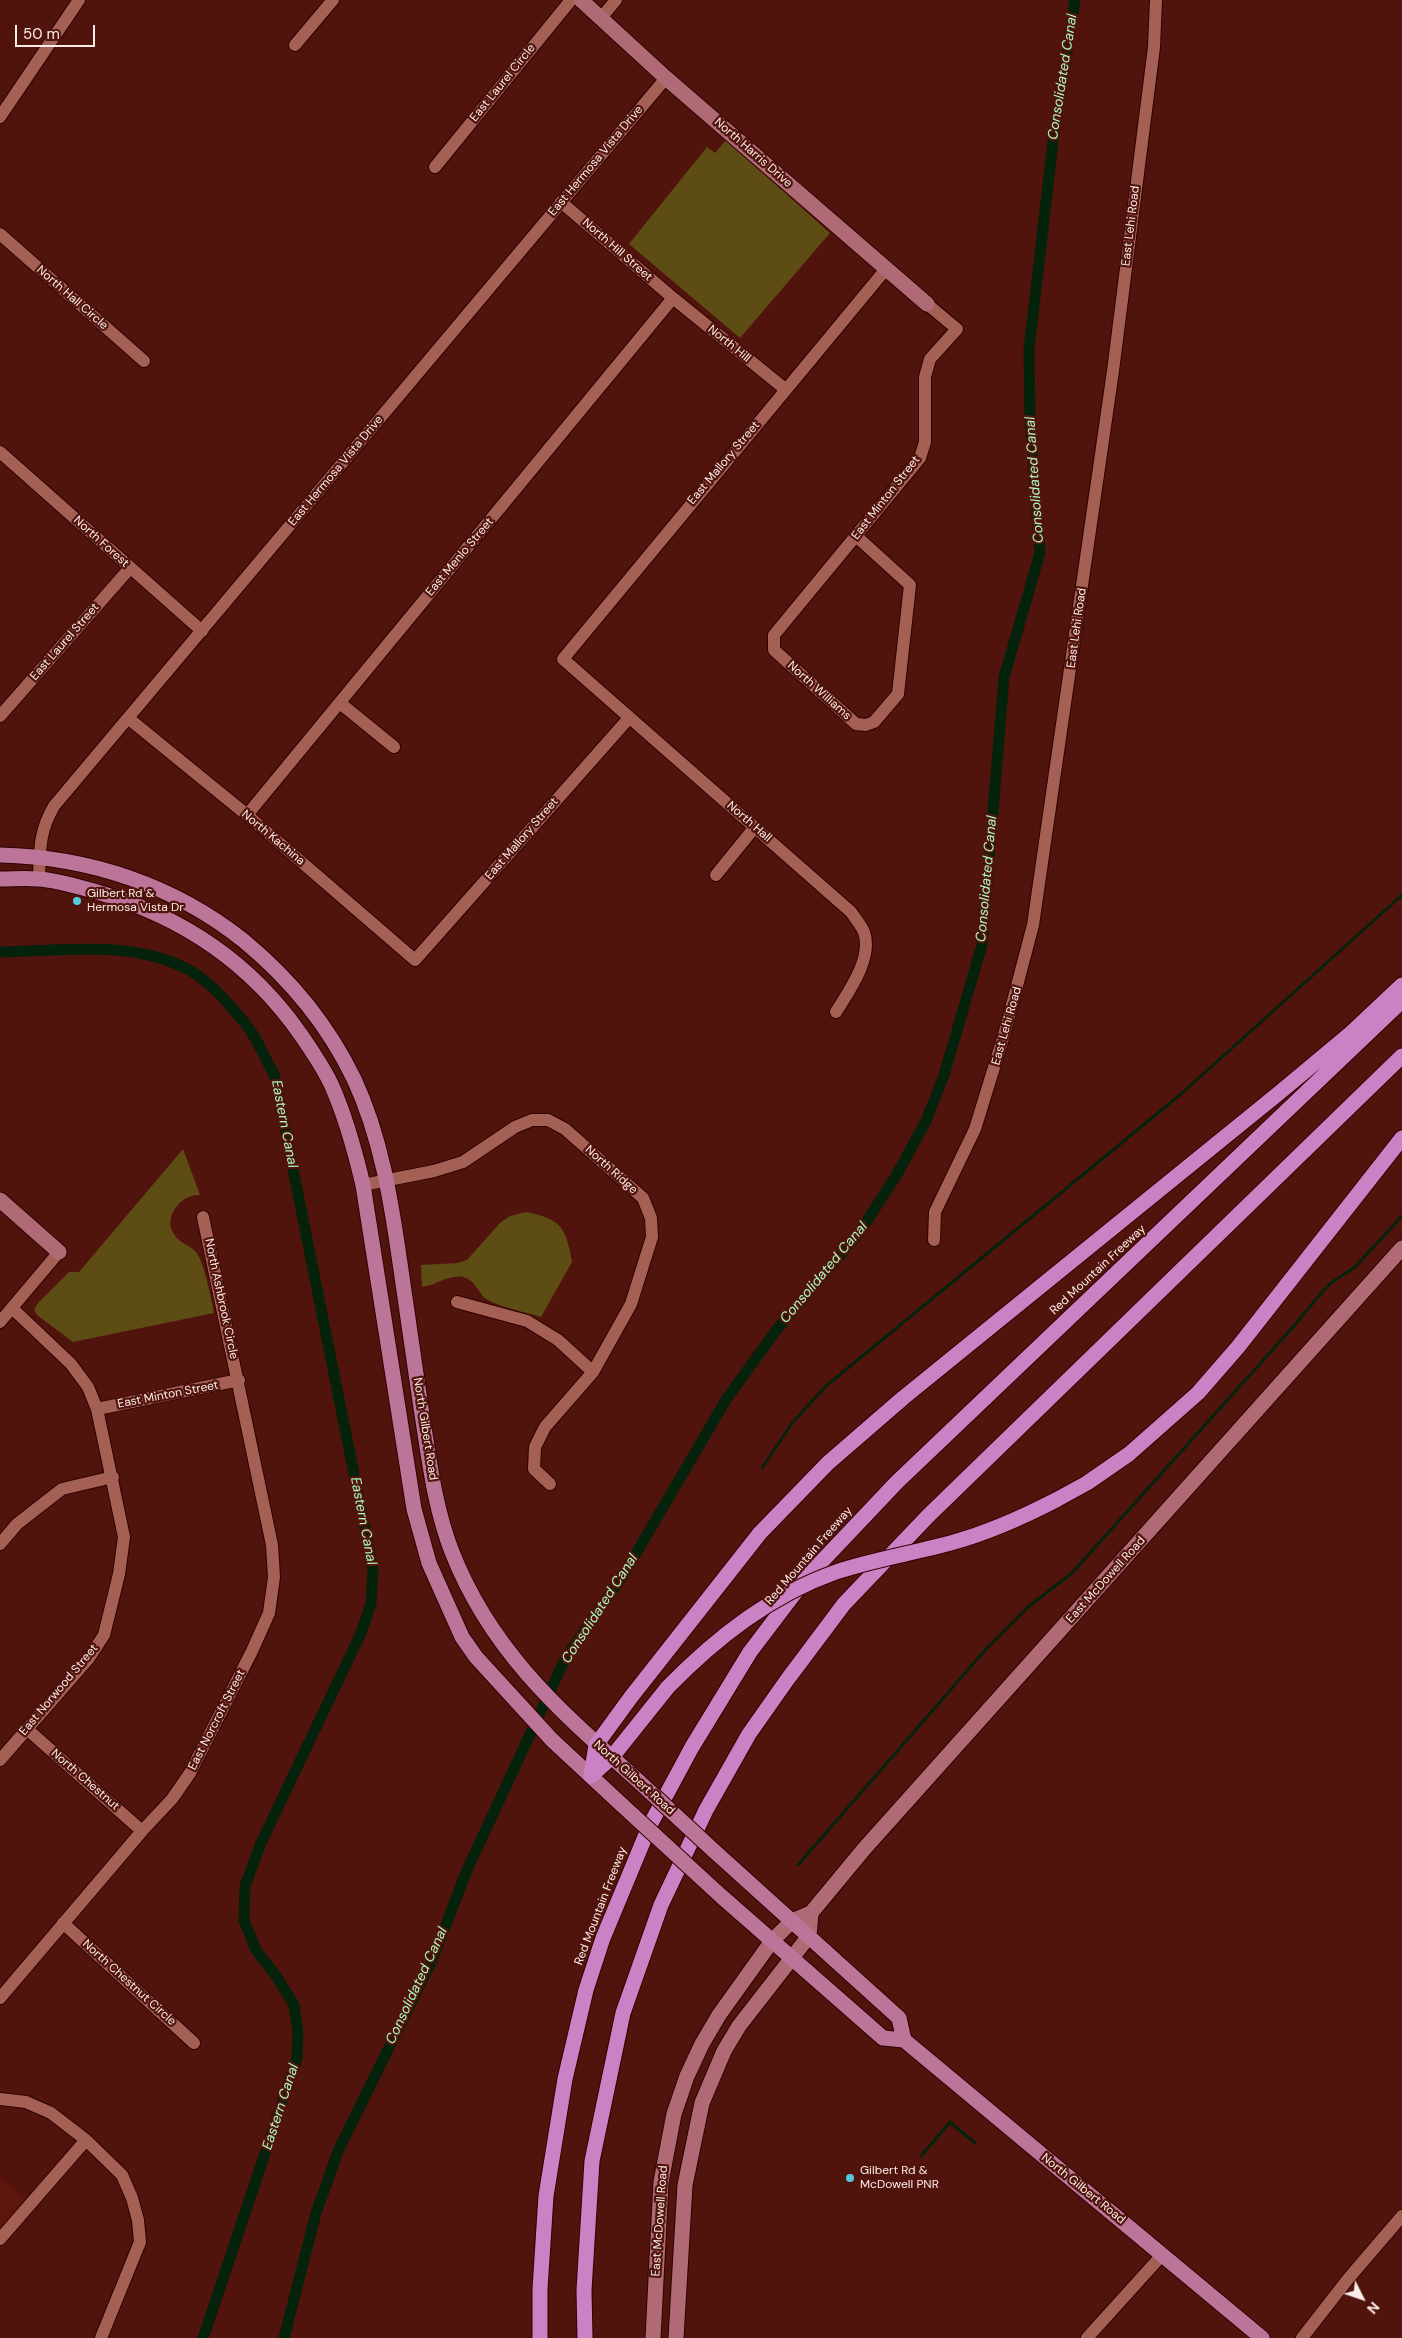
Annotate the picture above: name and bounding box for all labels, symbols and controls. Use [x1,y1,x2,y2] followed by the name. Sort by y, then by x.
[1045,13,1081,141] water label: Consolidated Canal
[18,15,98,47] scale bar
[23,24,60,44] text: 50 m
[467,41,539,125] street label: East Laurel Circle
[546,103,646,219] street label: East Hermosa Vista Drive
[711,115,795,191] street label: North Harris Drive
[1119,185,1143,267] street label: East Lehi Road
[579,216,655,284] street label: North Hill Street
[33,263,111,333] street label: North Hall Circle
[705,322,753,366] street label: North Hill
[286,413,386,529] street label: East Hermosa Vista Drive
[1022,416,1048,544] water label: Consolidated Canal
[685,418,763,508] street label: East Mallory Street
[849,453,923,543] street label: East Minton Street
[70,513,132,571] street label: North Forest
[423,515,497,599] street label: East Menlo Street
[1064,587,1090,669] street label: East Lehi Road
[28,600,102,684] street label: East Laurel Street
[784,659,854,723] street label: North Williams
[482,795,562,883] street label: East Mallory Street
[724,799,774,845] street label: North Hall
[239,807,307,869] street label: North Kachina
[973,815,1001,943] water label: Consolidated Canal
[87,887,184,915] place label: Gilbert Rd & Hermosa Vista Dr
[71,895,83,907] marker: Gilbert Rd & Hermosa Vista Dr
[989,985,1025,1067] street label: East Lehi Road
[267,1079,301,1169] water label: Eastern Canal
[582,1143,640,1197] street label: North Ridge
[777,1219,871,1327] water label: Consolidated Canal
[1047,1222,1149,1318] street label: Red Mountain Freeway
[201,1237,241,1361] street label: North Ashbrook Circle
[410,1377,440,1481] street label: North Gilbert Road
[116,1378,220,1412] street label: East Minton Street
[346,1476,380,1566] water label: Eastern Canal
[762,1504,856,1608] street label: Red Mountain Freeway
[1063,1534,1149,1626] street label: East McDowell Road
[558,1551,642,1667] water label: Consolidated Canal
[17,1641,101,1739] street label: East Norwood Street
[185,1667,249,1773] street label: East Norcroft Street
[591,1738,677,1818] street label: North Gilbert Road
[48,1746,122,1814] street label: North Chestnut
[572,1845,630,1967] street label: Red Mountain Freeway
[383,1925,451,2047] water label: Consolidated Canal
[79,1937,179,2029] street label: North Chestnut Circle
[259,2062,303,2152] water label: Eastern Canal
[1038,2151,1128,2227] street label: North Gilbert Road
[860,2164,939,2192] place label: Gilbert Rd & McDowell PNR
[649,2165,671,2277] street label: East McDowell Road
[844,2172,856,2184] marker: Gilbert Rd & McDowell PNR
[1337,2273,1387,2323] north arrow
[1363,2298,1383,2318] text: N

